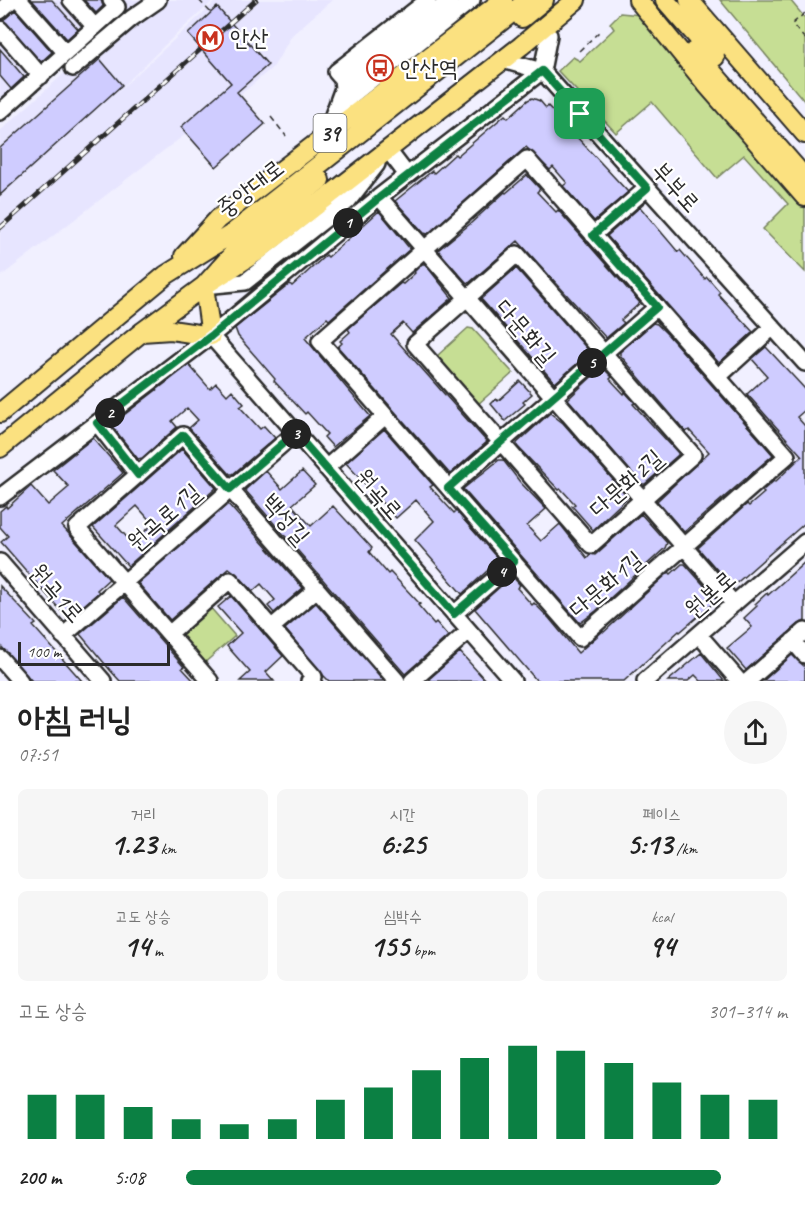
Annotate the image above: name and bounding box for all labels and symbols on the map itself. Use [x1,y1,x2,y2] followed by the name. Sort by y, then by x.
[195,23,225,53] metro station icon: 안산
[230,23,269,53] place label: 안산
[365,53,395,83] bus stop icon: 안산역
[400,53,458,83] place label: 안산역
[554,88,605,139] pin
[314,114,346,152] road number: 39
[210,152,290,224] street label: 중앙대로
[645,155,707,219] street label: 부부로
[333,208,363,238] pin: 1
[489,293,563,371] street label: 다문화길
[577,348,607,378] pin: 5
[95,398,125,428] pin: 2
[281,419,311,449] pin: 3
[583,443,669,523] street label: 다문화2길
[349,462,409,526] street label: 원곡로
[121,477,207,557] street label: 원곡로1길
[256,487,316,551] street label: 백성길
[563,544,649,624] street label: 다문화1길
[23,557,91,629] street label: 원곡1로
[487,557,517,587] pin: 4
[678,564,742,624] street label: 원본로
[18,639,170,666] scale bar

